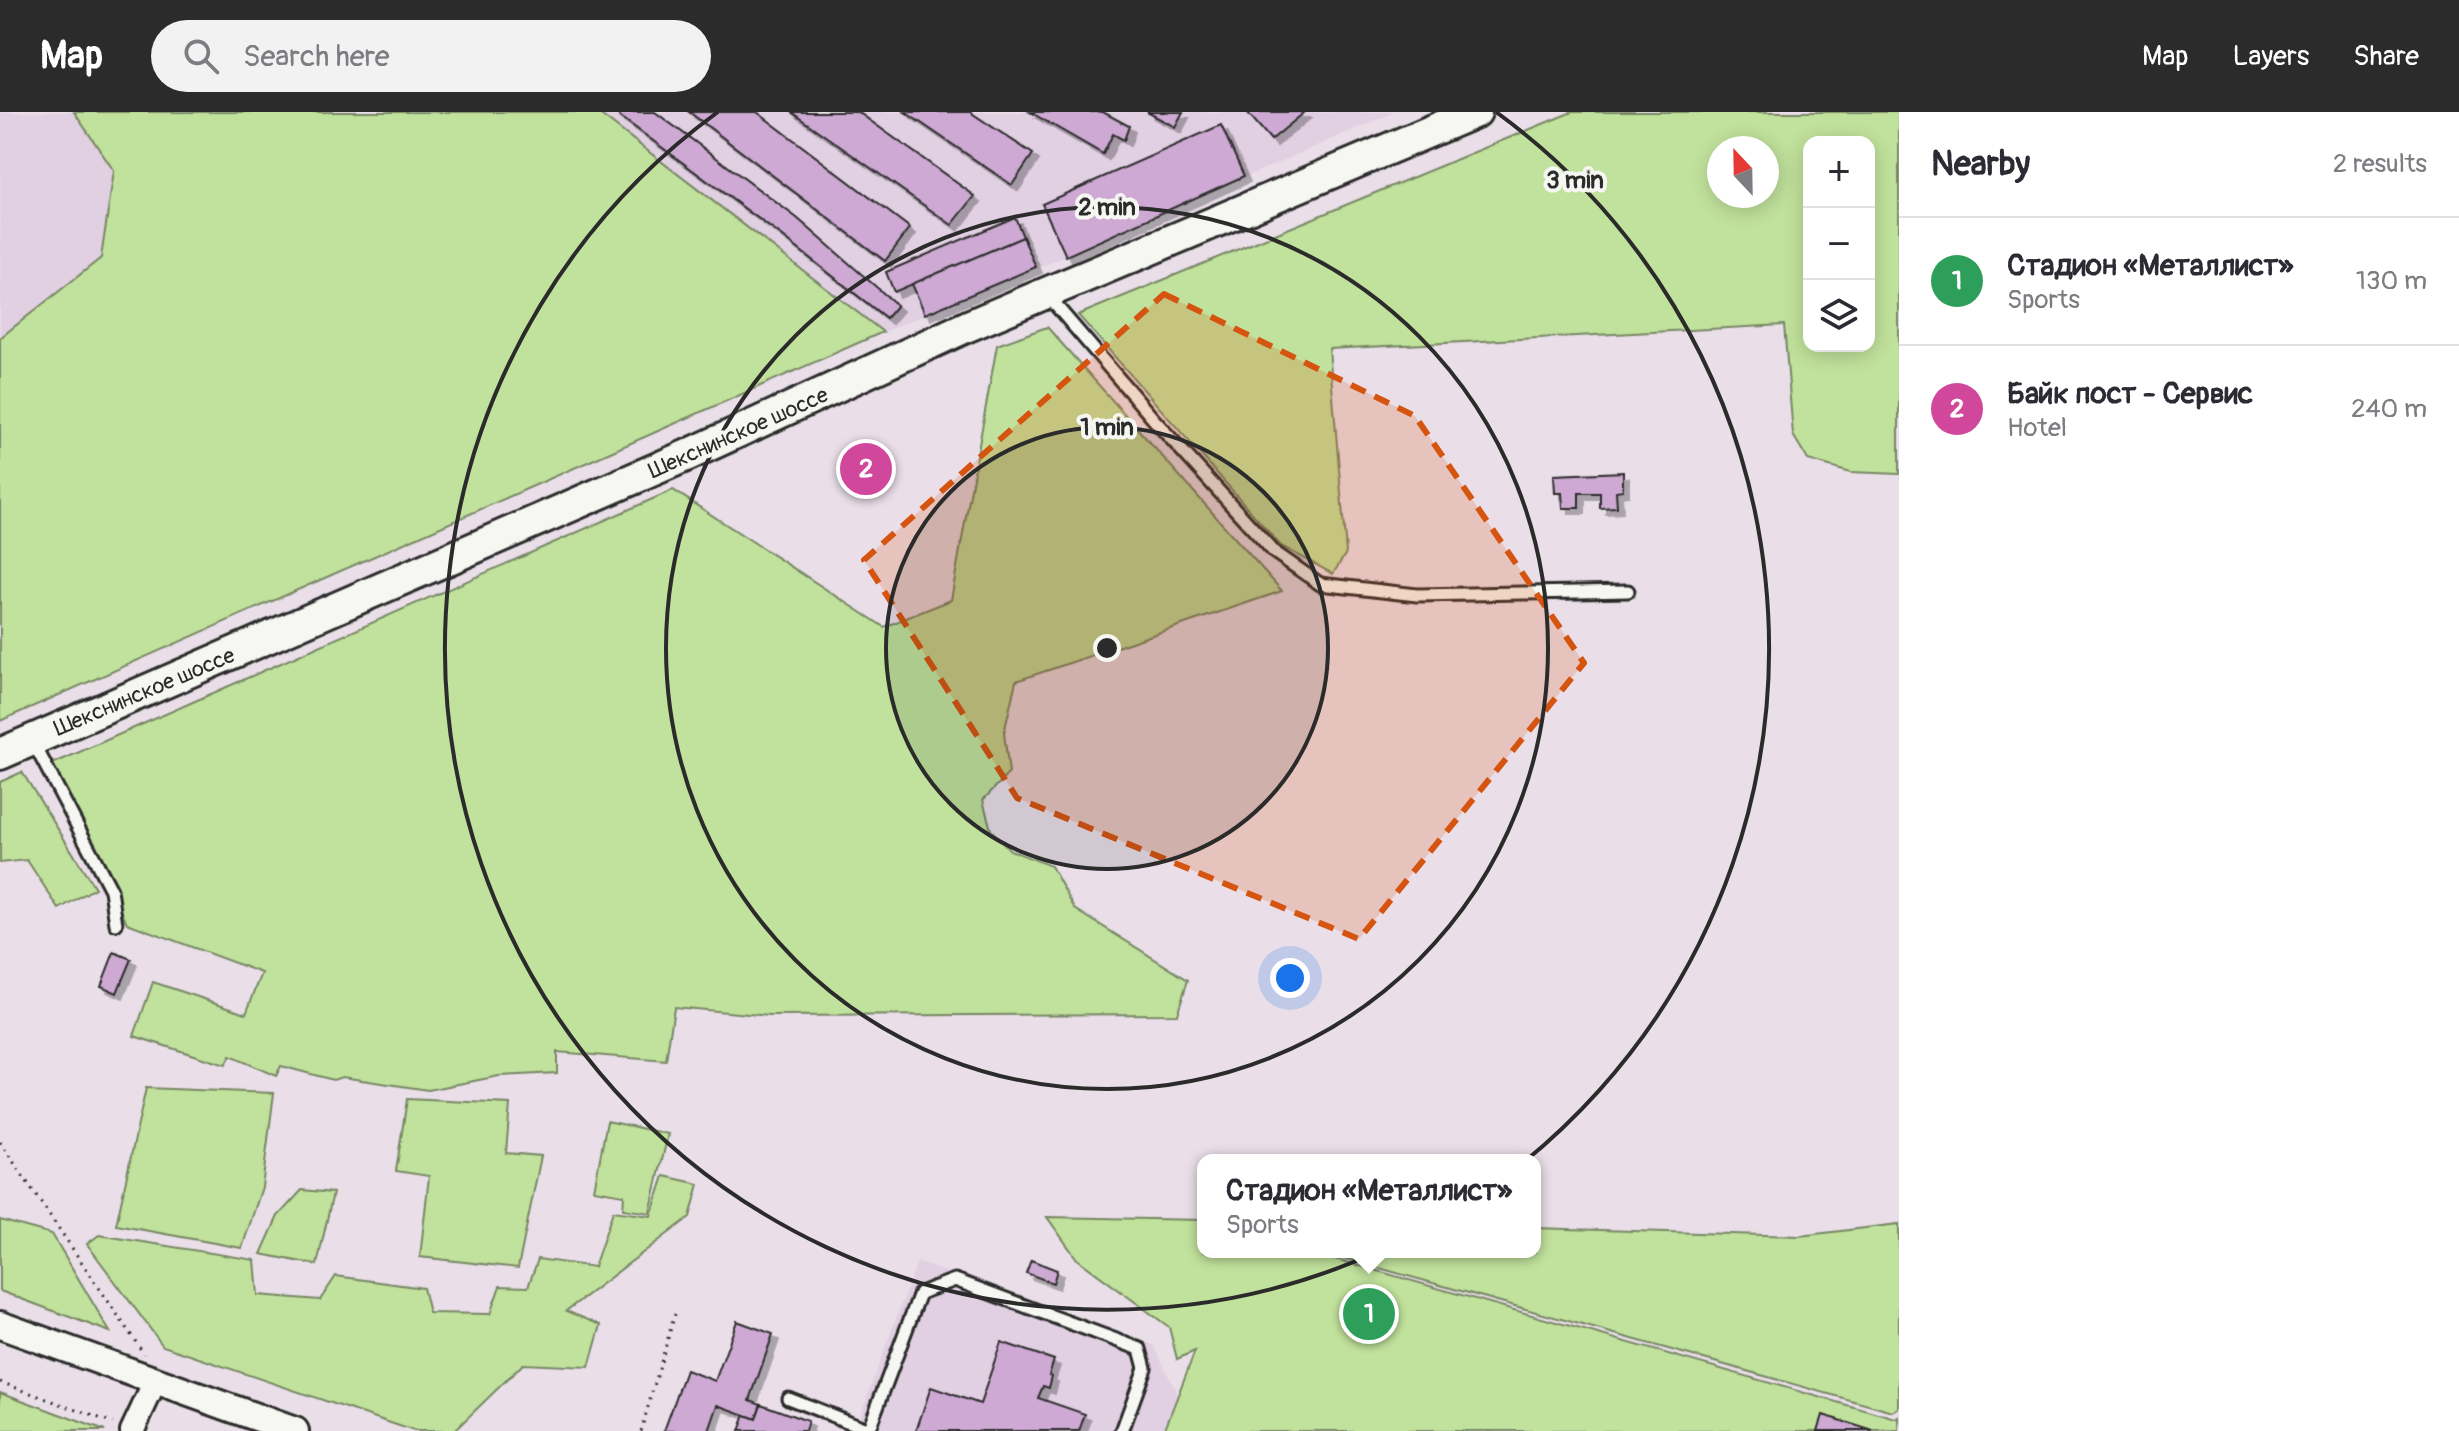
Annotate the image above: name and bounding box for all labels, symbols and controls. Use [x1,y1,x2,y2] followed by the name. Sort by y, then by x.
[151,20,711,92] search box
[40,32,103,80] text: Map
[179,34,223,78] icon: search
[243,38,390,75] text: Search here
[2142,39,2188,74] text: Map
[2232,39,2309,74] text: Layers
[2353,39,2419,74] text: Share
[1707,136,1779,208] north arrow
[1803,136,1875,352] map controls
[1803,136,1875,208] button: +
[1931,143,2030,186] text: Nearby
[2333,148,2427,180] text: 2 results
[1546,166,1604,195] text: 3 min
[1078,193,1136,222] text: 2 min
[1803,208,1875,280] button: −
[2007,247,2294,284] text: Стадион «Металлист»
[1952,265,1962,297] text: 1
[2356,265,2427,297] text: 130 m
[1803,280,1875,352] button: layers
[2007,284,2080,316] text: Sports
[2007,375,2253,412] text: Байк пост - Сервис
[644,381,833,485] street label: Шекснинское шоссе
[1950,393,1964,425] text: 2
[2351,393,2427,425] text: 240 m
[2007,412,2067,444] text: Hotel
[1080,413,1134,442] text: 1 min
[840,439,892,499] pin: 2
[1093,634,1121,662] centre of rings
[50,641,239,743] street label: Шекснинское шоссе
[1270,958,1310,998] your location
[1197,1154,1541,1258] popup
[1226,1172,1512,1209] text: Стадион «Металлист»
[1226,1209,1299,1241] text: Sports
[1343,1284,1395,1344] pin: 1

